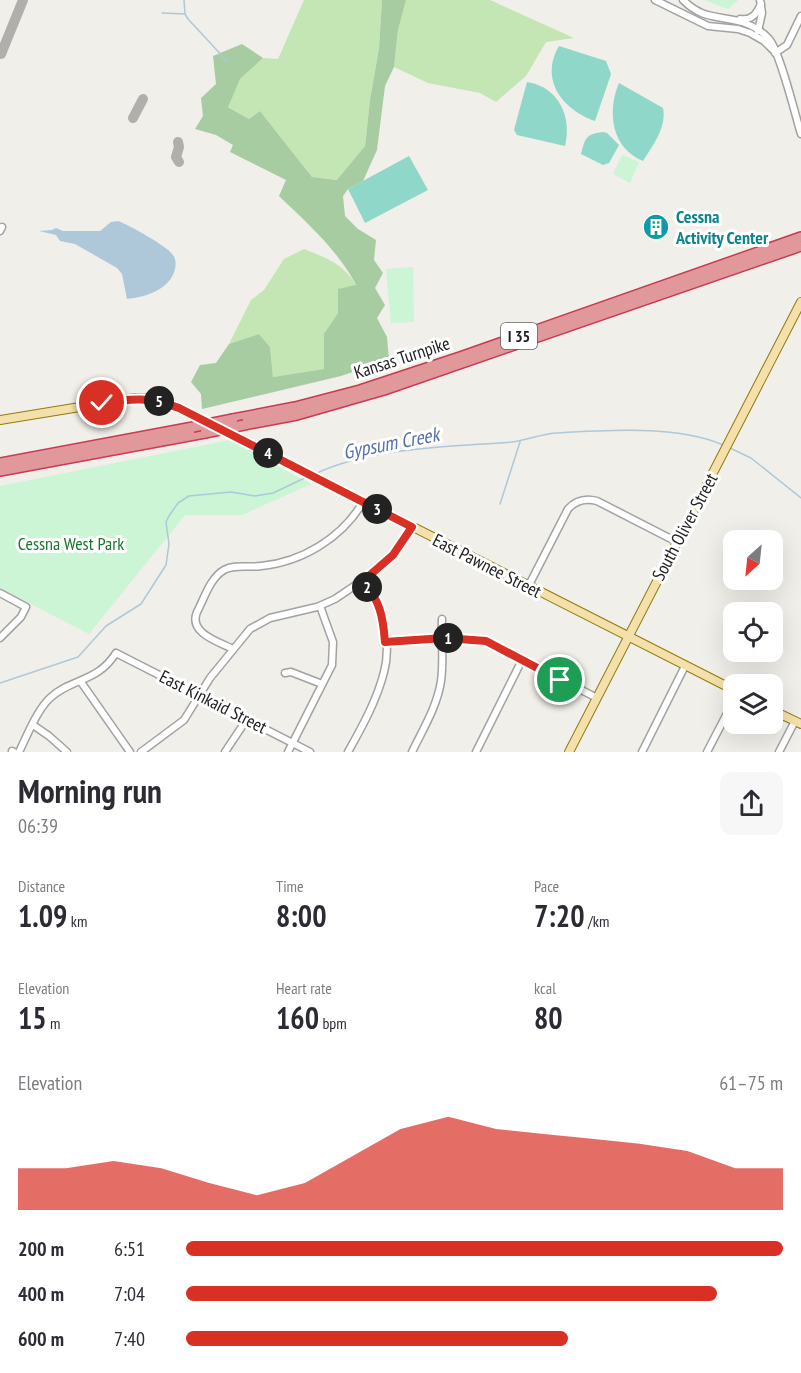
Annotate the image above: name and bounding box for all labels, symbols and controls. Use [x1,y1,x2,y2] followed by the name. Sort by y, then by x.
[675,205,769,249] place label: Cessna Activity Center
[641,212,671,242] building icon: Cessna Activity Center
[501,323,537,349] road number: I 35
[351,331,453,384] street label: Kansas Turnpike
[76,377,127,428] pin
[85,386,118,419] icon: check
[144,386,174,416] pin: 5
[155,391,163,411] text: 5
[341,421,443,465] water label: Gypsum Creek
[253,438,283,468] pin: 4
[264,443,272,463] text: 4
[647,469,723,584] street label: South Oliver Street
[362,494,392,524] pin: 3
[373,499,381,519] text: 3
[429,528,545,603] street label: East Pawnee Street
[723,530,783,590] north arrow
[723,530,783,734] map controls
[18,532,124,555] park label: Cessna West Park
[352,572,382,602] pin: 2
[363,577,371,597] text: 2
[723,602,783,662] button: locate
[433,623,463,653] pin: 1
[444,628,452,648] text: 1
[534,654,585,705] pin
[543,663,576,696] icon: arrive
[156,665,271,738] street label: East Kinkaid Street
[723,674,783,734] button: layers
[18,769,162,812] text: Morning run
[720,772,783,835] button: share
[18,813,58,839] text: 06:39
[18,876,65,896] text: Distance
[276,876,304,896] text: Time
[534,876,559,896] text: Pace
[18,896,67,935] text: 1.09
[276,896,327,935] text: 8:00
[534,896,585,935] text: 7:20
[67,911,87,931] text: km
[585,911,609,931] text: /km
[18,978,69,998] text: Elevation
[276,978,332,998] text: Heart rate
[534,978,556,998] text: kcal
[18,998,47,1037] text: 15
[276,998,319,1037] text: 160
[534,998,563,1037] text: 80
[47,1013,61,1033] text: m
[319,1013,347,1033] text: bpm
[18,1070,82,1096] text: Elevation
[719,1070,783,1096] text: 61–75 m
[18,1236,64,1262] text: 200 m
[114,1236,145,1262] text: 6:51
[18,1281,64,1307] text: 400 m
[114,1281,145,1307] text: 7:04
[18,1326,64,1352] text: 600 m
[114,1326,145,1352] text: 7:40

